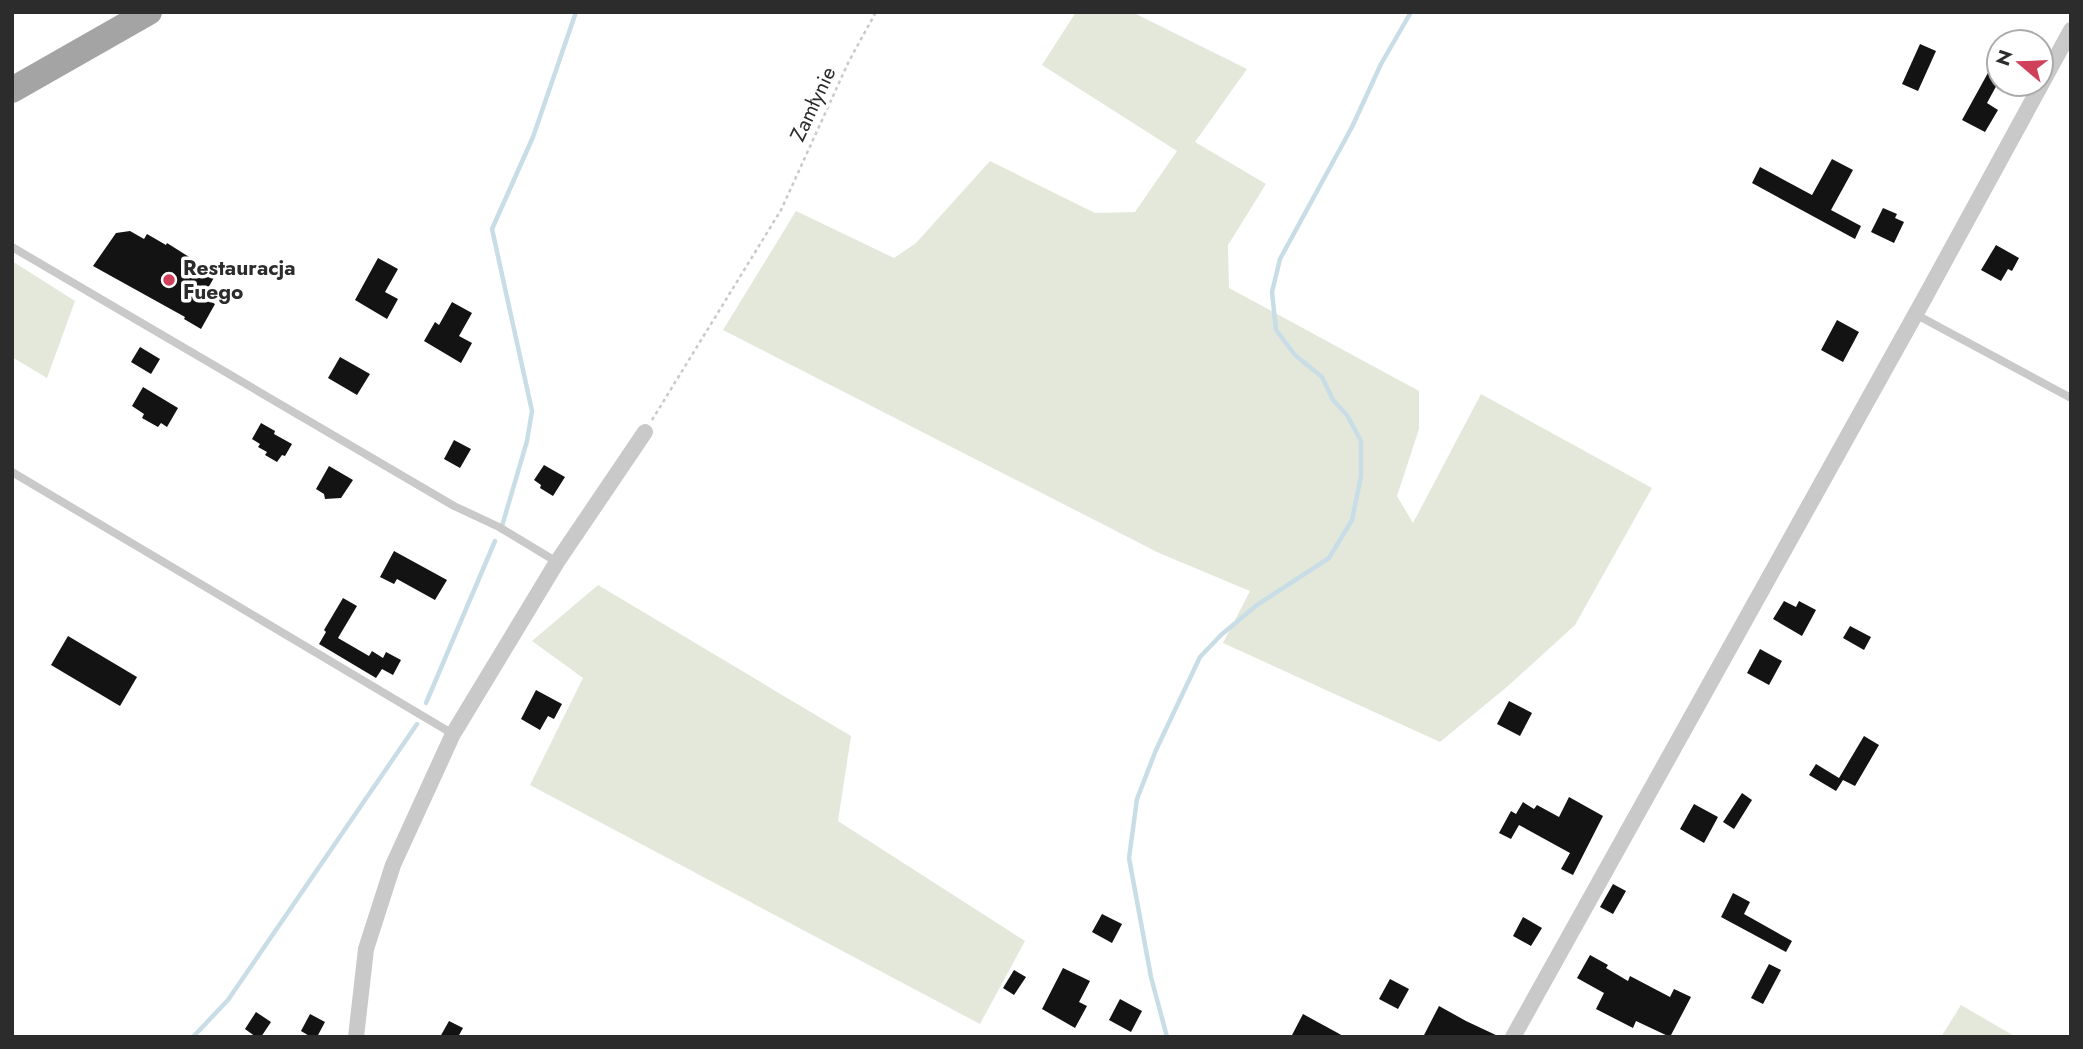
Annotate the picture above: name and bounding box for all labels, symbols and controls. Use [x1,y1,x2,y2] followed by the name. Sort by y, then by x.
[1985,28,2055,98] north arrow
[1989,46,2020,69] text: N
[783,62,843,146] street label: Zamłynie
[183,253,296,307] place label: Restauracja Fuego
[161,272,177,288] marker: Restauracja Fuego

